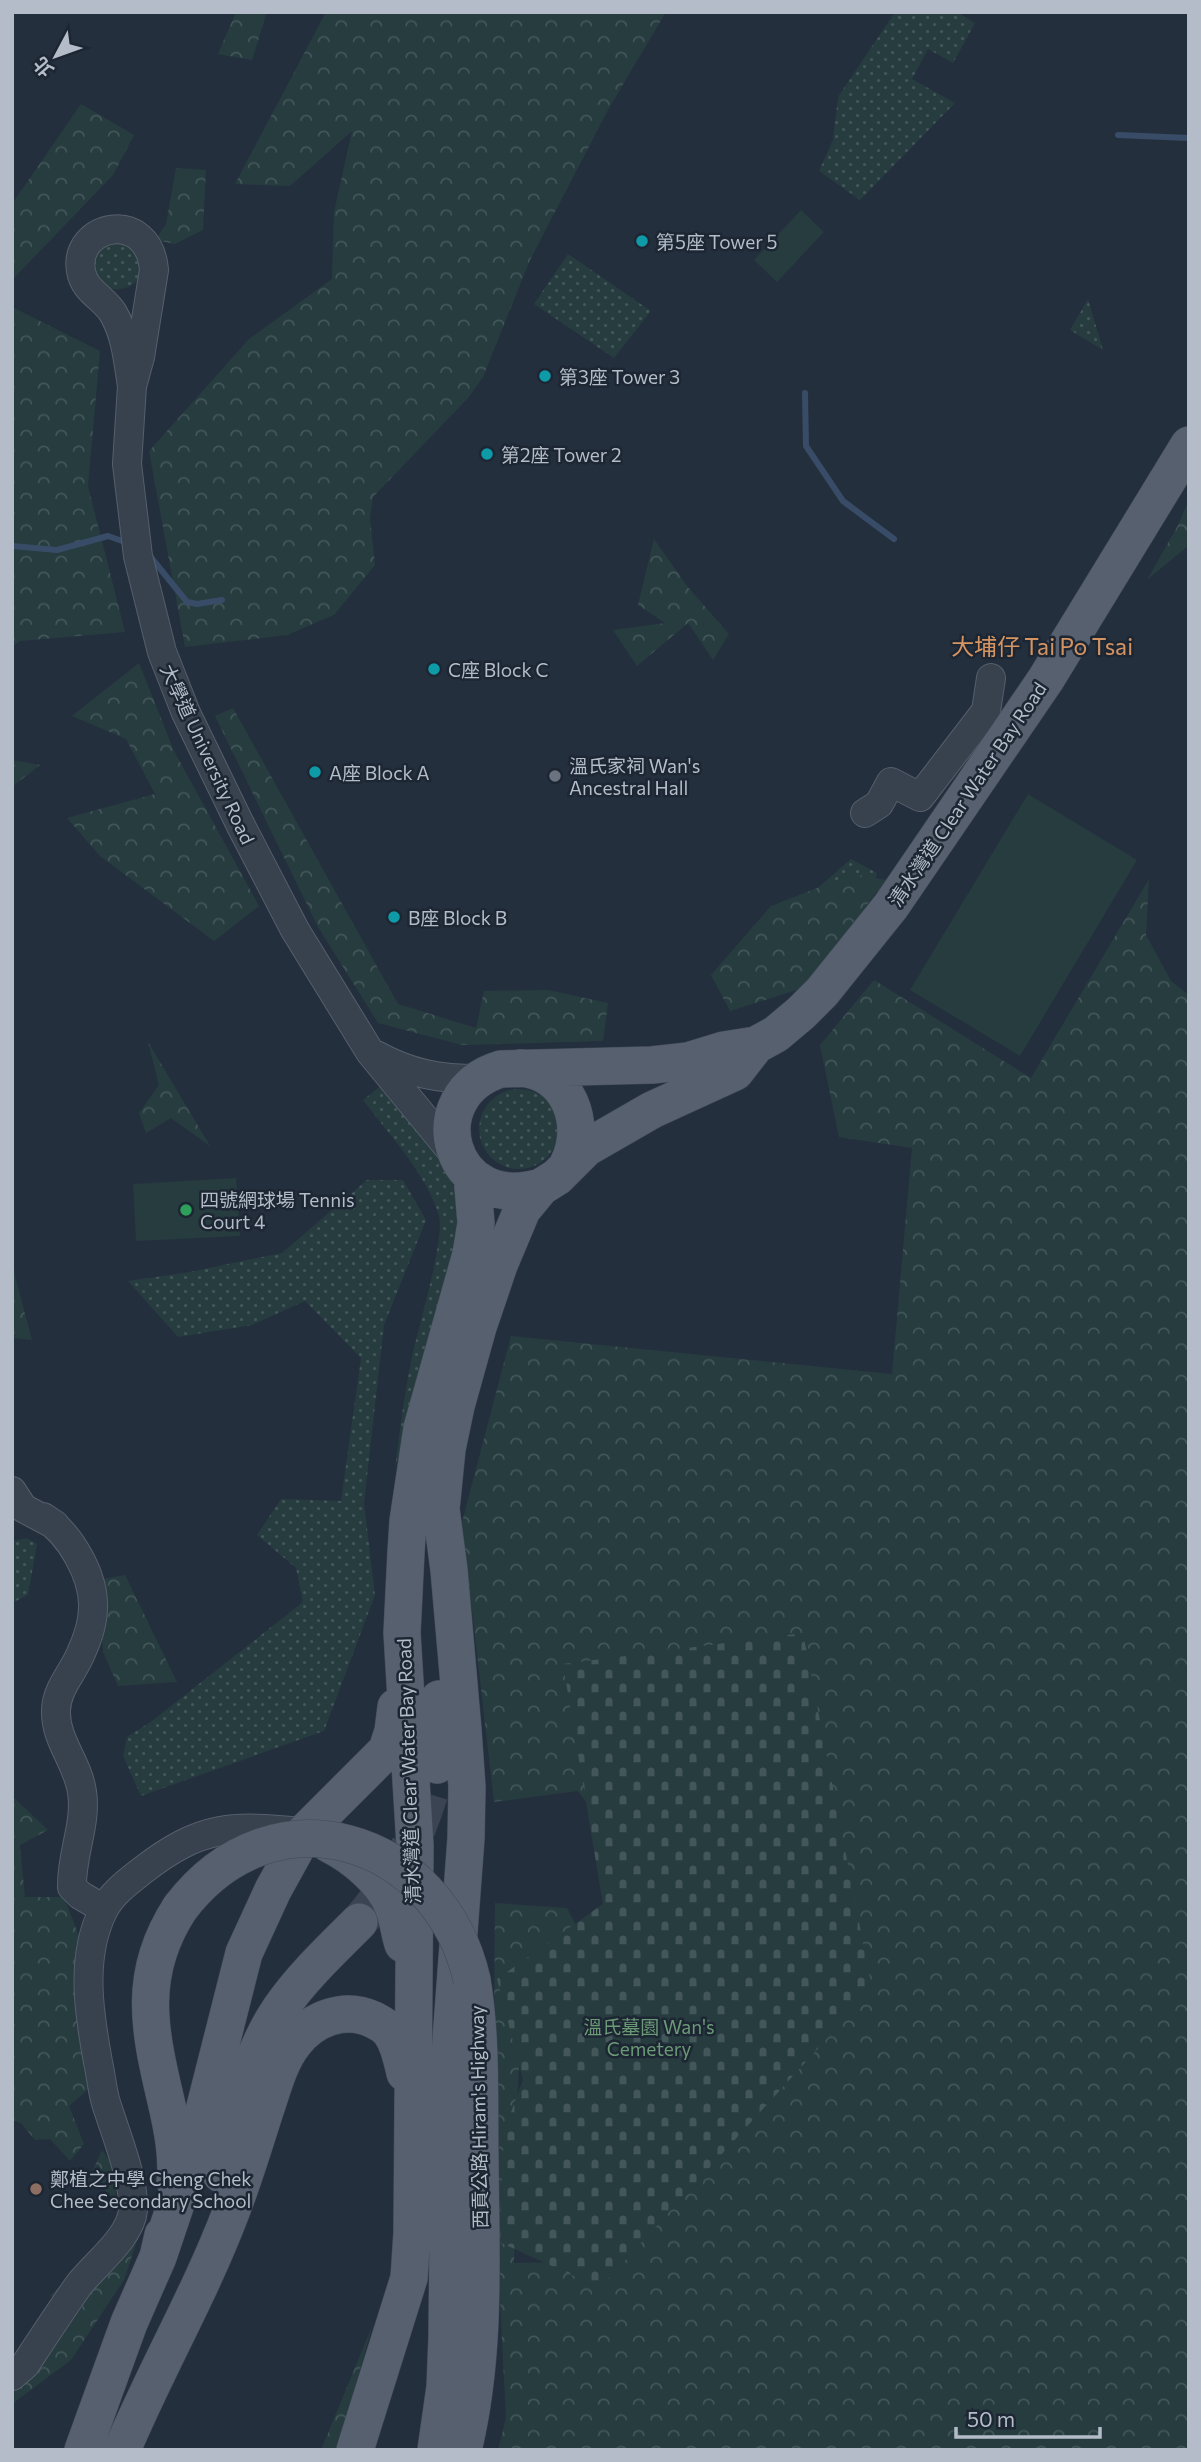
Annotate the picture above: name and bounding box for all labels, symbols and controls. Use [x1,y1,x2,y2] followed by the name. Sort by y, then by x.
[21,21,91,91] north arrow
[28,53,58,82] text: 北
[656,230,777,253] place label: 第5座 Tower 5
[634,233,650,249] marker: 第5座 Tower 5
[559,365,680,388] place label: 第3座 Tower 3
[537,368,553,384] marker: 第3座 Tower 3
[501,443,622,466] place label: 第2座 Tower 2
[479,446,495,462] marker: 第2座 Tower 2
[951,632,1133,660] district label: 大埔仔 Tai Po Tsai
[448,658,548,681] place label: C座 Block C
[156,660,260,848] street label: 大學道 University Road
[426,661,442,677] marker: C座 Block C
[883,677,1051,911] street label: 清水灣道 Clear Water Bay Road
[569,754,700,799] place label: 溫氏家祠 Wan's Ancestral Hall
[329,761,430,784] place label: A座 Block A
[307,764,323,780] marker: A座 Block A
[547,768,563,784] marker: 溫氏家祠 Wan's Ancestral Hall
[408,906,507,929] place label: B座 Block B
[386,909,402,925] marker: B座 Block B
[200,1188,355,1233] place label: 四號網球場 Tennis Court 4
[178,1202,194,1218] marker: 四號網球場 Tennis Court 4
[392,1638,424,1904] street label: 清水灣道 Clear Water Bay Road
[465,2005,491,2229] street label: 西貢公路 Hiram's Highway
[583,2015,715,2060] park label: 溫氏墓園 Wan's Cemetery
[50,2167,252,2212] place label: 鄭植之中學 Cheng Chek Chee Secondary School
[28,2181,44,2197] marker: 鄭植之中學 Cheng Chek Chee Secondary School
[956,2396,1100,2440] scale bar
[967,2406,1015,2431] text: 50 m

